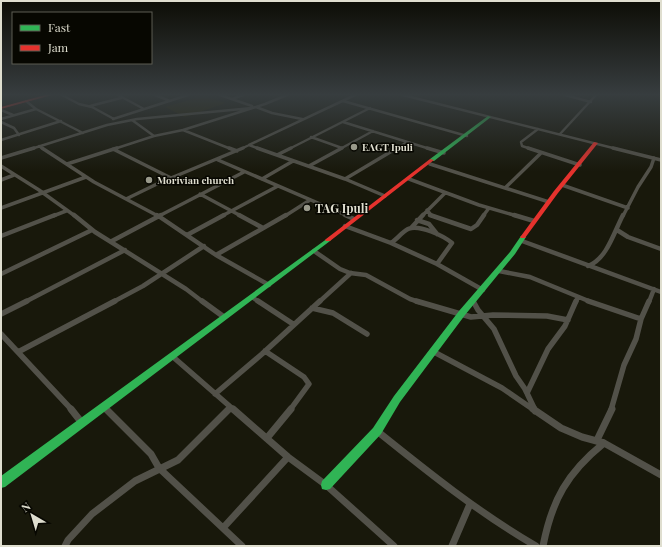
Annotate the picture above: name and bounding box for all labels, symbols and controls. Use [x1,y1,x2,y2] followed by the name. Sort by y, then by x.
[12,12,152,64] legend
[48,19,71,35] text: Fast
[47,39,69,55] text: Jam
[362,140,413,154] place label: EAGT Ipuli
[349,142,359,152] marker: EAGT Ipuli
[157,173,234,187] place label: Morivian church
[144,175,154,185] marker: Morivian church
[315,200,368,216] place label: TAG Ipuli
[302,203,312,213] marker: TAG Ipuli
[12,495,52,535] north arrow
[18,498,33,515] text: N

